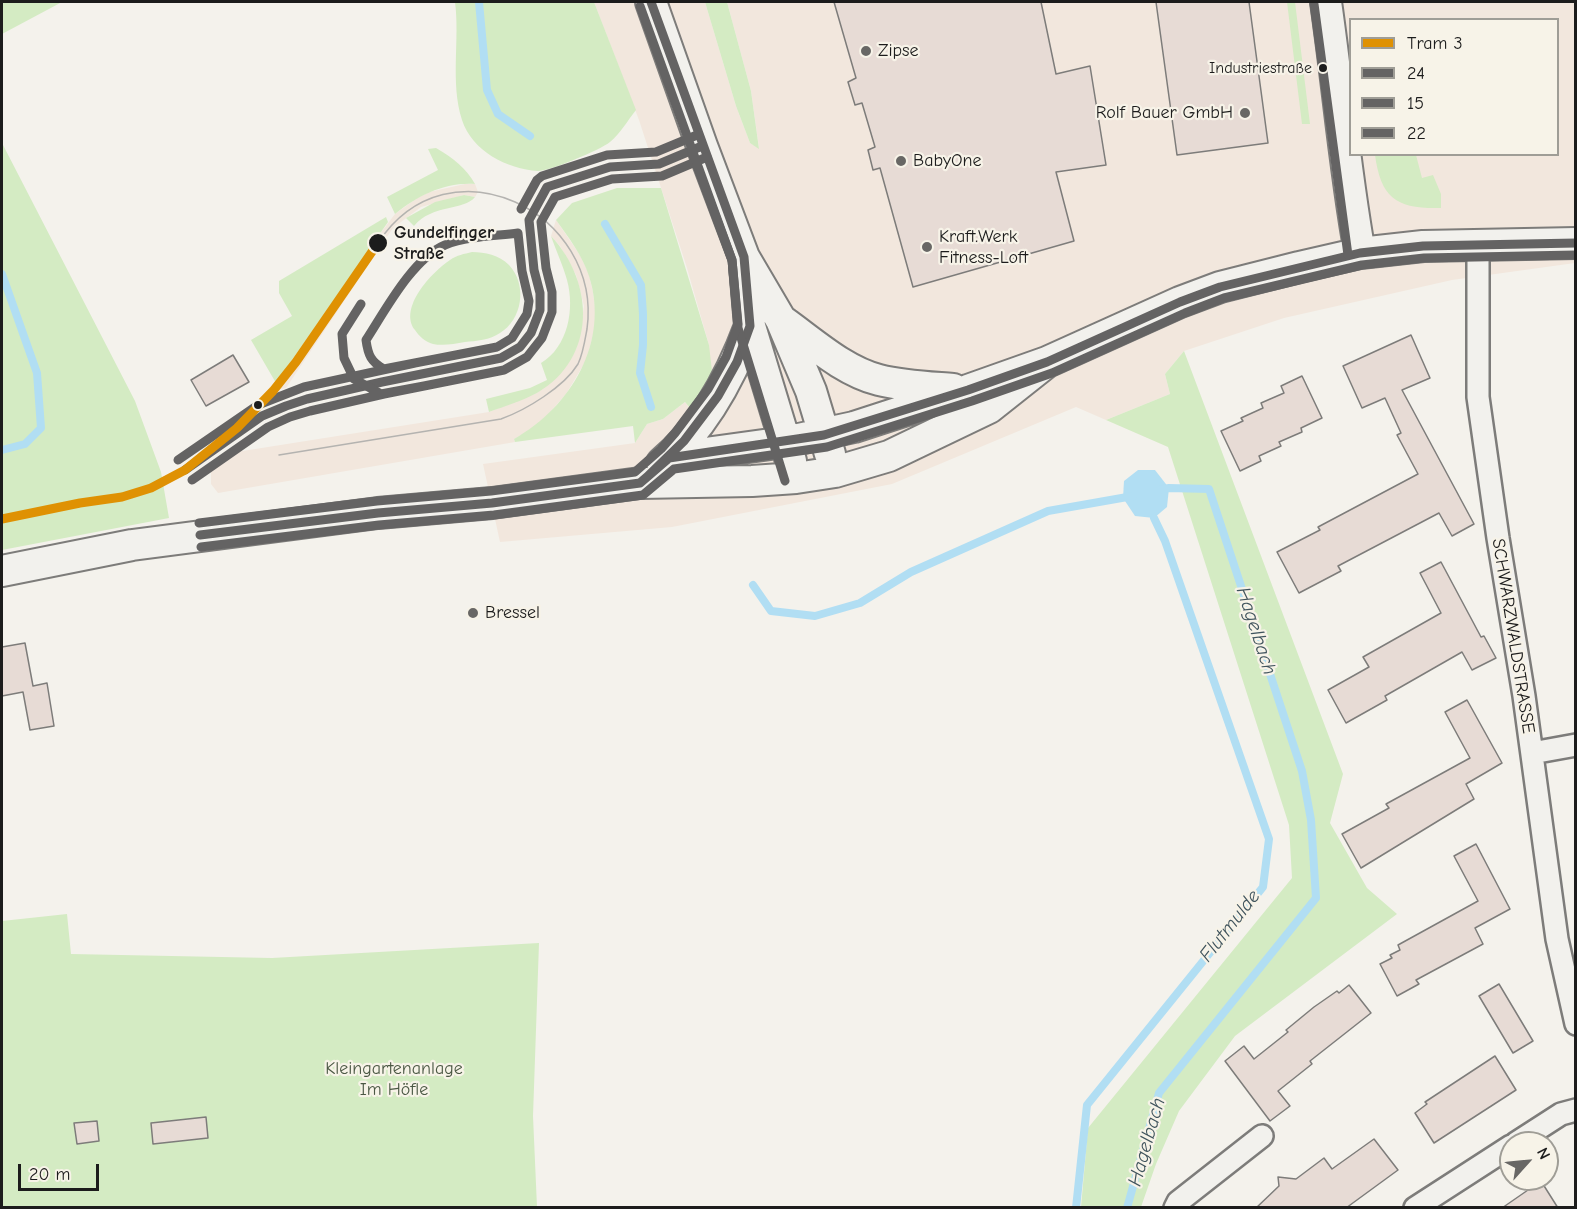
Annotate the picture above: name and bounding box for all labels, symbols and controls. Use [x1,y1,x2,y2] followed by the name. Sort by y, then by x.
[1349,18,1559,156] legend
[1407,33,1463,54] text: Tram 3
[878,40,918,62] place label: Zipse
[859,44,873,58] marker: Zipse
[1209,58,1312,78] place label: Industriestraße
[1317,62,1329,74] marker: Industriestraße
[1407,63,1425,84] text: 24
[1407,93,1424,114] text: 15
[1096,102,1233,124] place label: Rolf Bauer GmbH
[1238,106,1252,120] marker: Rolf Bauer GmbH
[1407,123,1426,144] text: 22
[913,150,982,172] place label: BabyOne
[894,154,908,168] marker: BabyOne
[394,222,494,264] place label: Gundelfinger Straße
[939,226,1028,268] place label: Kraft.Werk Fitness-Loft
[367,232,389,254] marker: Gundelfinger Straße
[920,240,934,254] marker: Kraft.Werk Fitness-Loft
[252,399,264,411] unlabelled marker
[1487,537,1539,735] street label: SCHWARZWALDSTRASSE
[1231,584,1281,678] water label: Hagelbach
[485,602,540,624] place label: Bressel
[466,606,480,620] marker: Bressel
[1194,885,1266,967] water label: Flutmulde
[325,1058,463,1100] park label: Kleingartenanlage Im Höfle
[1123,1095,1171,1189] water label: Hagelbach
[1499,1131,1559,1191] north arrow
[1533,1145,1554,1162] text: N
[21,1152,102,1190] scale bar
[29,1164,70,1185] text: 20 m

